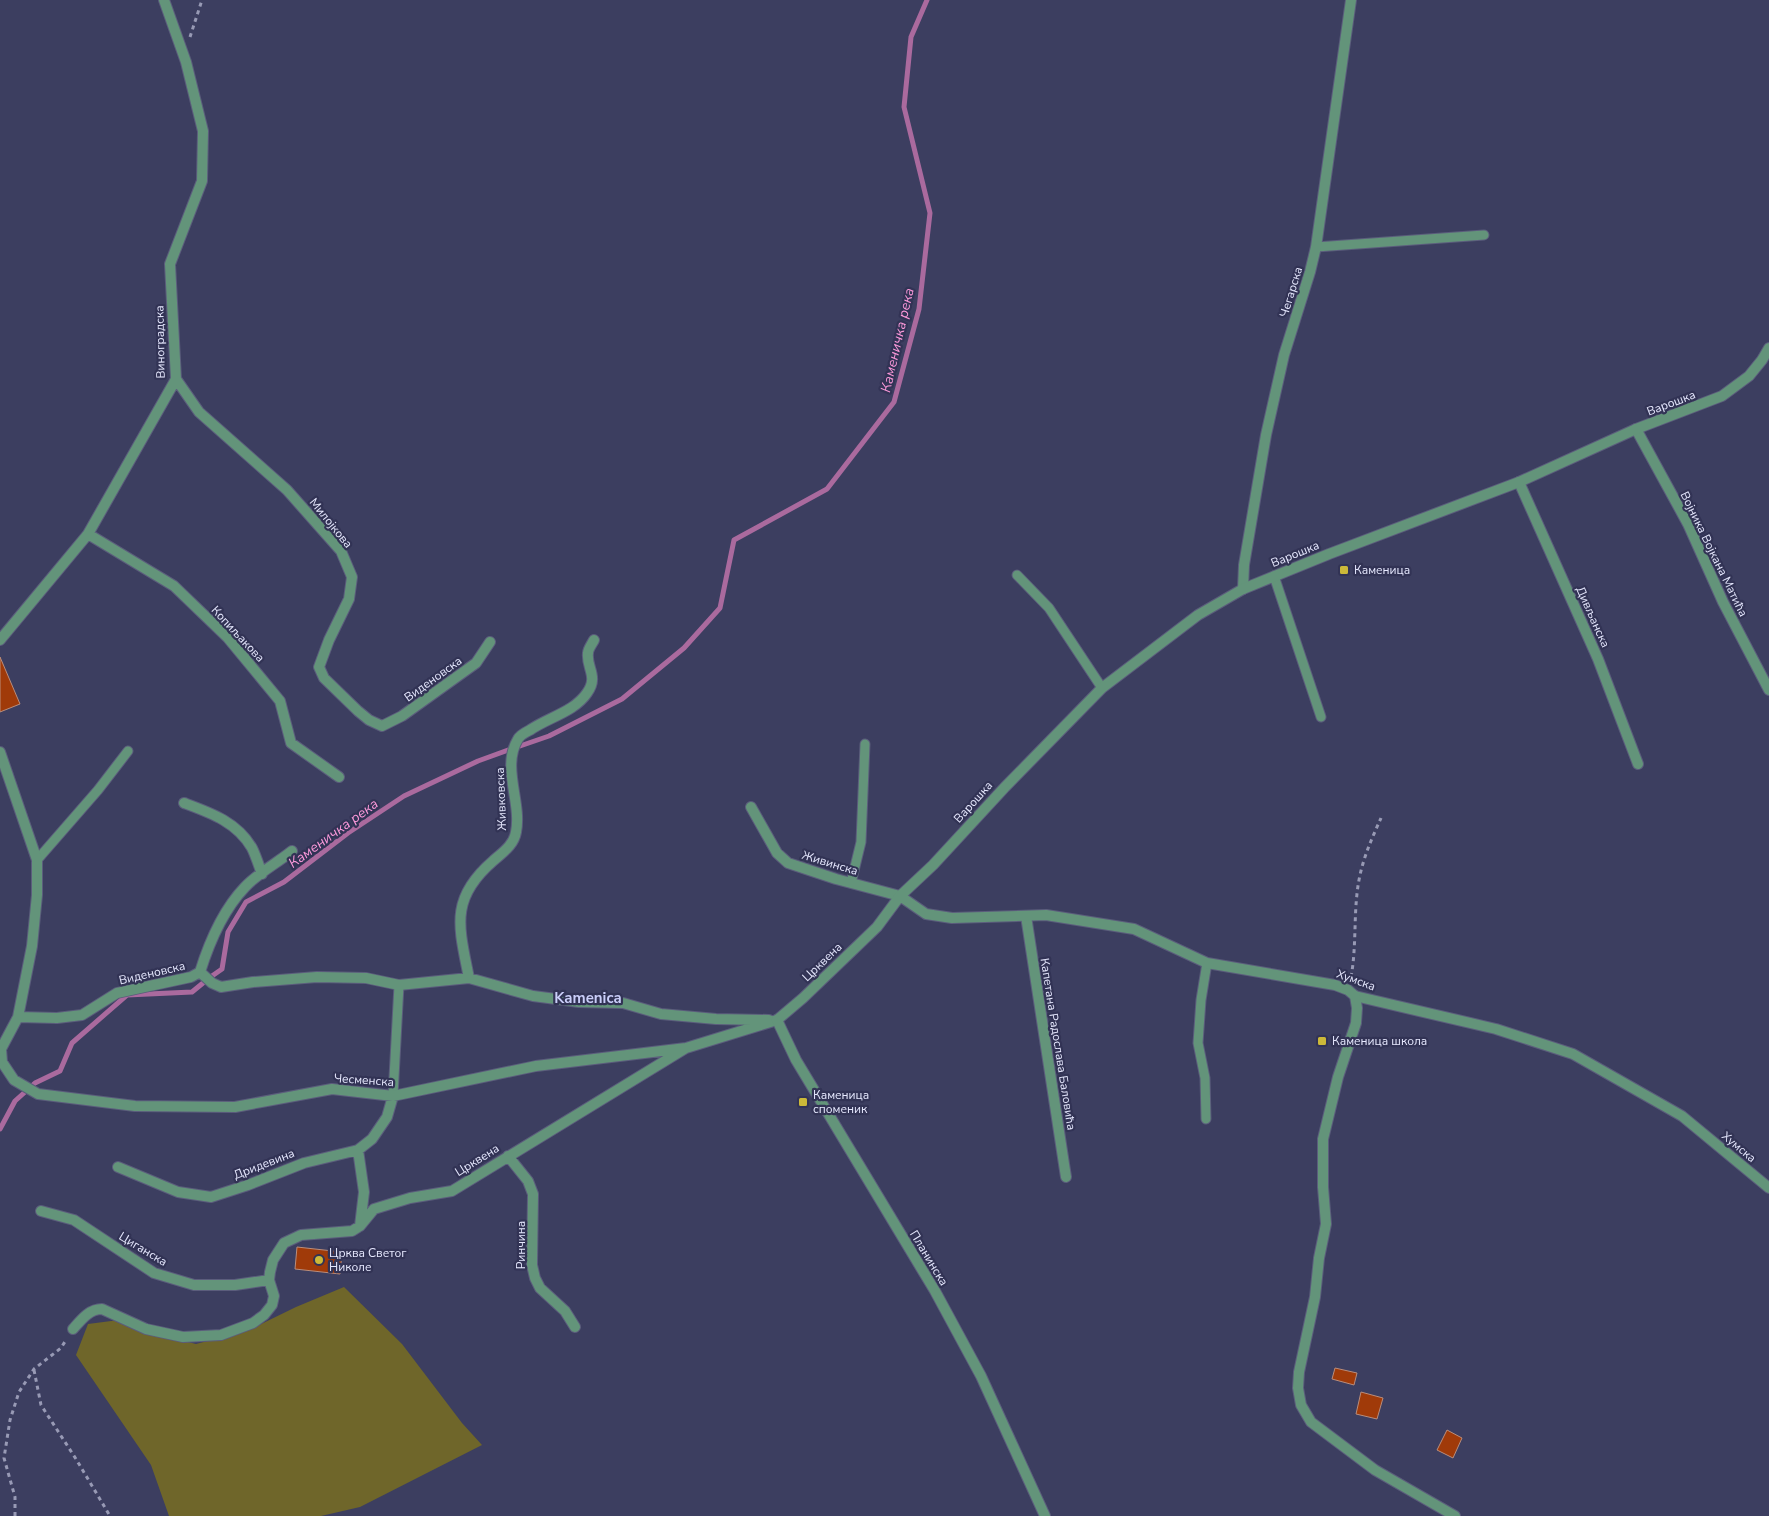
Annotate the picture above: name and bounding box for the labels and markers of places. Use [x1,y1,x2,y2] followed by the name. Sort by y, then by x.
[1354,562,1410,578] place label: Каменица
[1338,564,1350,576] marker: Каменица
[1332,1033,1427,1049] place label: Каменица школа
[1316,1035,1328,1047] marker: Каменица школа
[813,1087,869,1117] place label: Каменица споменик
[797,1096,809,1108] marker: Каменица споменик
[329,1245,407,1275] place label: Црква Светог Николе
[313,1254,325,1266] marker: Црква Светог Николе

